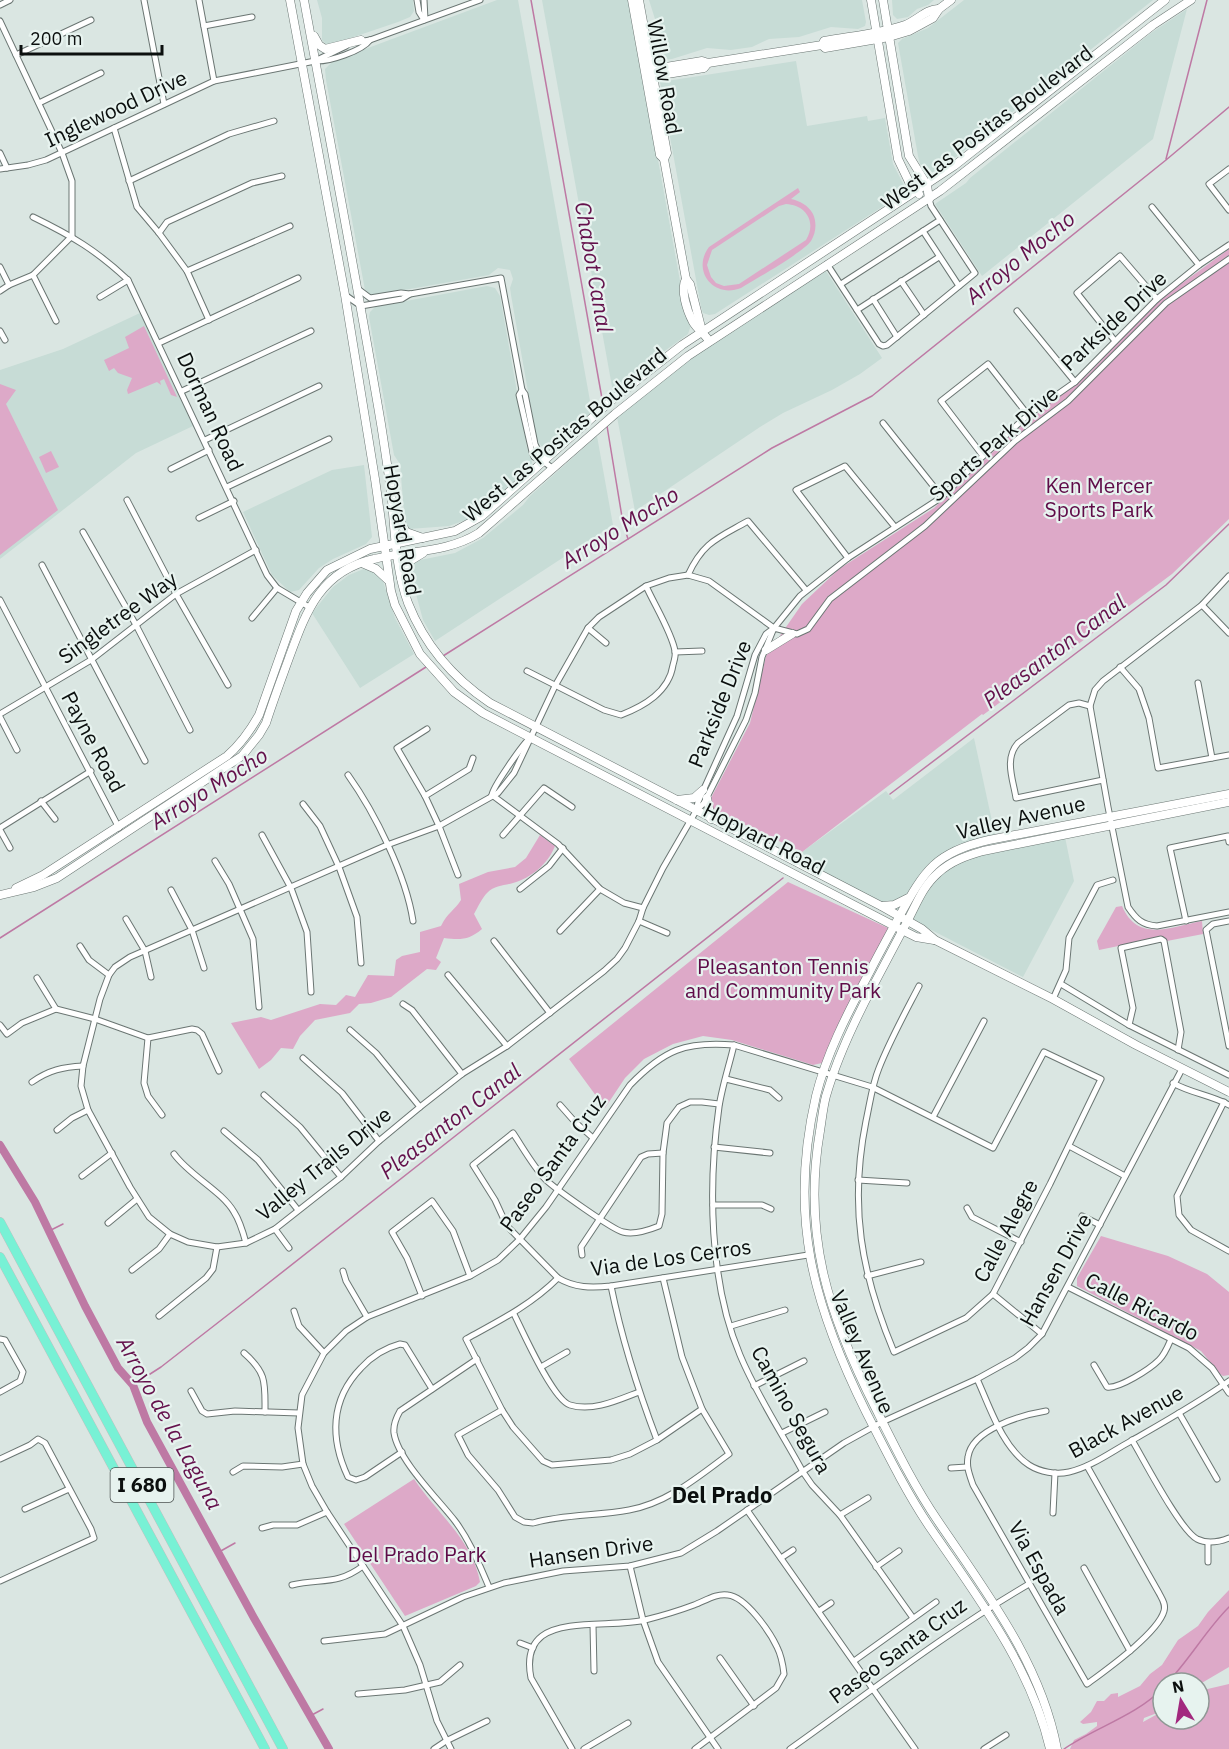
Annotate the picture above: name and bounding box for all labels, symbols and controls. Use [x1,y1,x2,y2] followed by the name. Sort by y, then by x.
[641,17,689,137] street label: Willow Road
[21,18,162,56] scale bar
[30,27,82,50] text: 200 m
[875,38,1098,216] street label: West Las Positas Boulevard
[40,63,191,153] street label: Inglewood Drive
[569,199,620,335] water label: Chabot Canal
[958,203,1081,311] water label: Arroyo Mocho
[1054,264,1172,377] street label: Parkside Drive
[456,341,672,528] street label: West Las Positas Boulevard
[171,348,251,476] street label: Dorman Road
[923,379,1064,507] street label: Sports Park Drive
[378,462,428,598] street label: Hopyard Road
[1045,471,1154,523] park label: Ken Mercer Sports Park
[555,479,684,575] water label: Arroyo Mocho
[52,564,183,670] street label: Singletree Way
[976,587,1131,714] water label: Pleasanton Canal
[681,636,757,772] street label: Parkside Drive
[56,686,132,797] street label: Payne Road
[144,740,273,836] water label: Arroyo Mocho
[953,789,1088,845] street label: Valley Avenue
[699,795,830,881] street label: Hopyard Road
[685,952,881,1004] park label: Pleasanton Tennis and Community Park
[373,1056,527,1185] water label: Pleasanton Canal
[493,1088,612,1237] street label: Paseo Santa Cruz
[250,1100,397,1226] street label: Valley Trails Drive
[966,1174,1044,1287] street label: Calle Alegre
[1012,1208,1098,1331] street label: Hansen Drive
[589,1232,753,1282] street label: Via de Los Cerros
[1081,1265,1204,1347] street label: Calle Ricardo
[824,1286,902,1418] street label: Valley Avenue
[110,1330,230,1515] water label: Arroyo de la Laguna
[745,1341,839,1478] street label: Camino Segura
[1063,1378,1188,1464] street label: Black Avenue
[110,1468,174,1502] road number: I 680
[672,1480,772,1509] district label: Del Prado
[1003,1515,1077,1620] street label: Via Espada
[527,1528,655,1574] street label: Hansen Drive
[347,1540,487,1568] park label: Del Prado Park
[823,1591,972,1710] street label: Paseo Santa Cruz
[1151,1671,1211,1731] north arrow
[1171,1675,1186,1697] text: N

